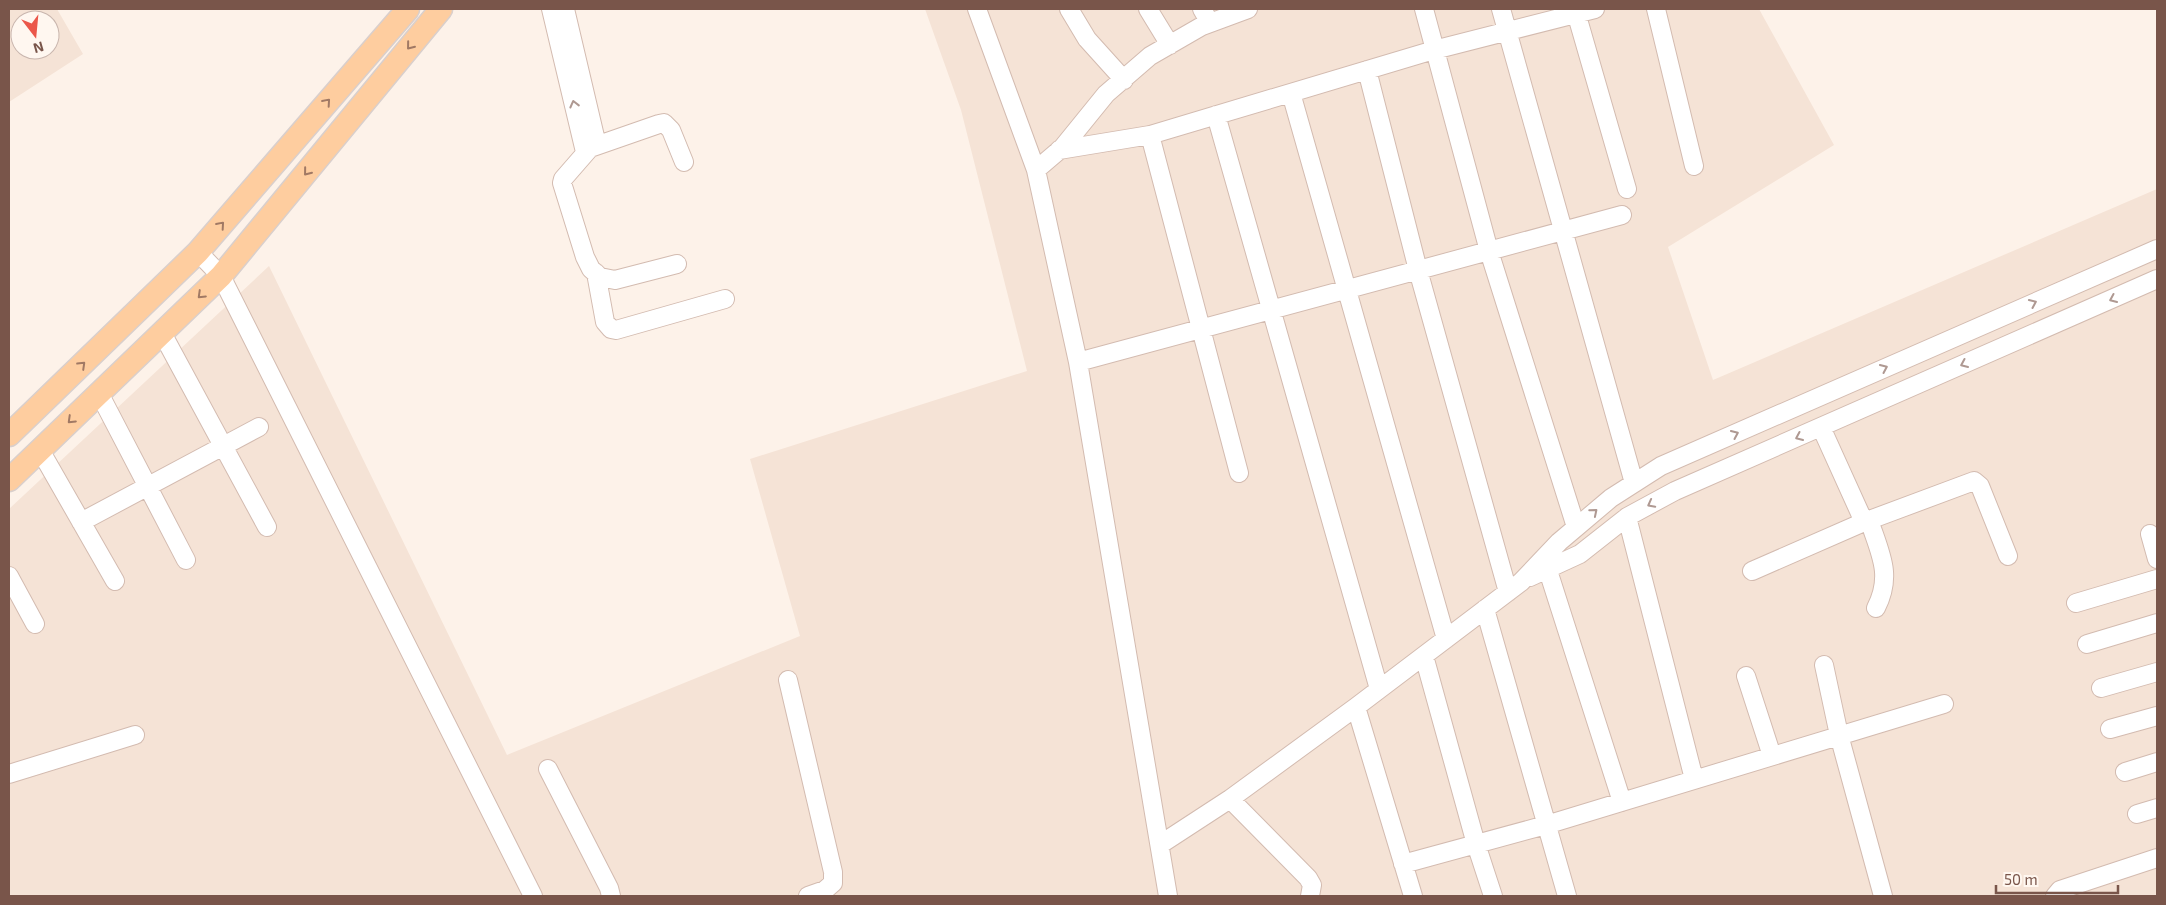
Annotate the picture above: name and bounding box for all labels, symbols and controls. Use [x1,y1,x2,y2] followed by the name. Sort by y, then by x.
[10,10,60,60] north arrow
[32,38,46,58] text: N
[407,41,416,50] one-way arrow
[322,99,331,108] one-way arrow
[569,100,580,109] one-way arrow
[304,166,312,175] one-way arrow
[215,222,224,231] one-way arrow
[198,289,207,298] one-way arrow
[2109,292,2118,303] one-way arrow
[2028,299,2037,310] one-way arrow
[1960,358,1969,369] one-way arrow
[76,362,85,371] one-way arrow
[1879,364,1888,375] one-way arrow
[68,414,77,423] one-way arrow
[1730,429,1739,440] one-way arrow
[1795,430,1804,441] one-way arrow
[1648,498,1657,508] one-way arrow
[1588,509,1597,518] one-way arrow
[1996,862,2118,894] scale bar
[2004,870,2038,888] text: 50 m

